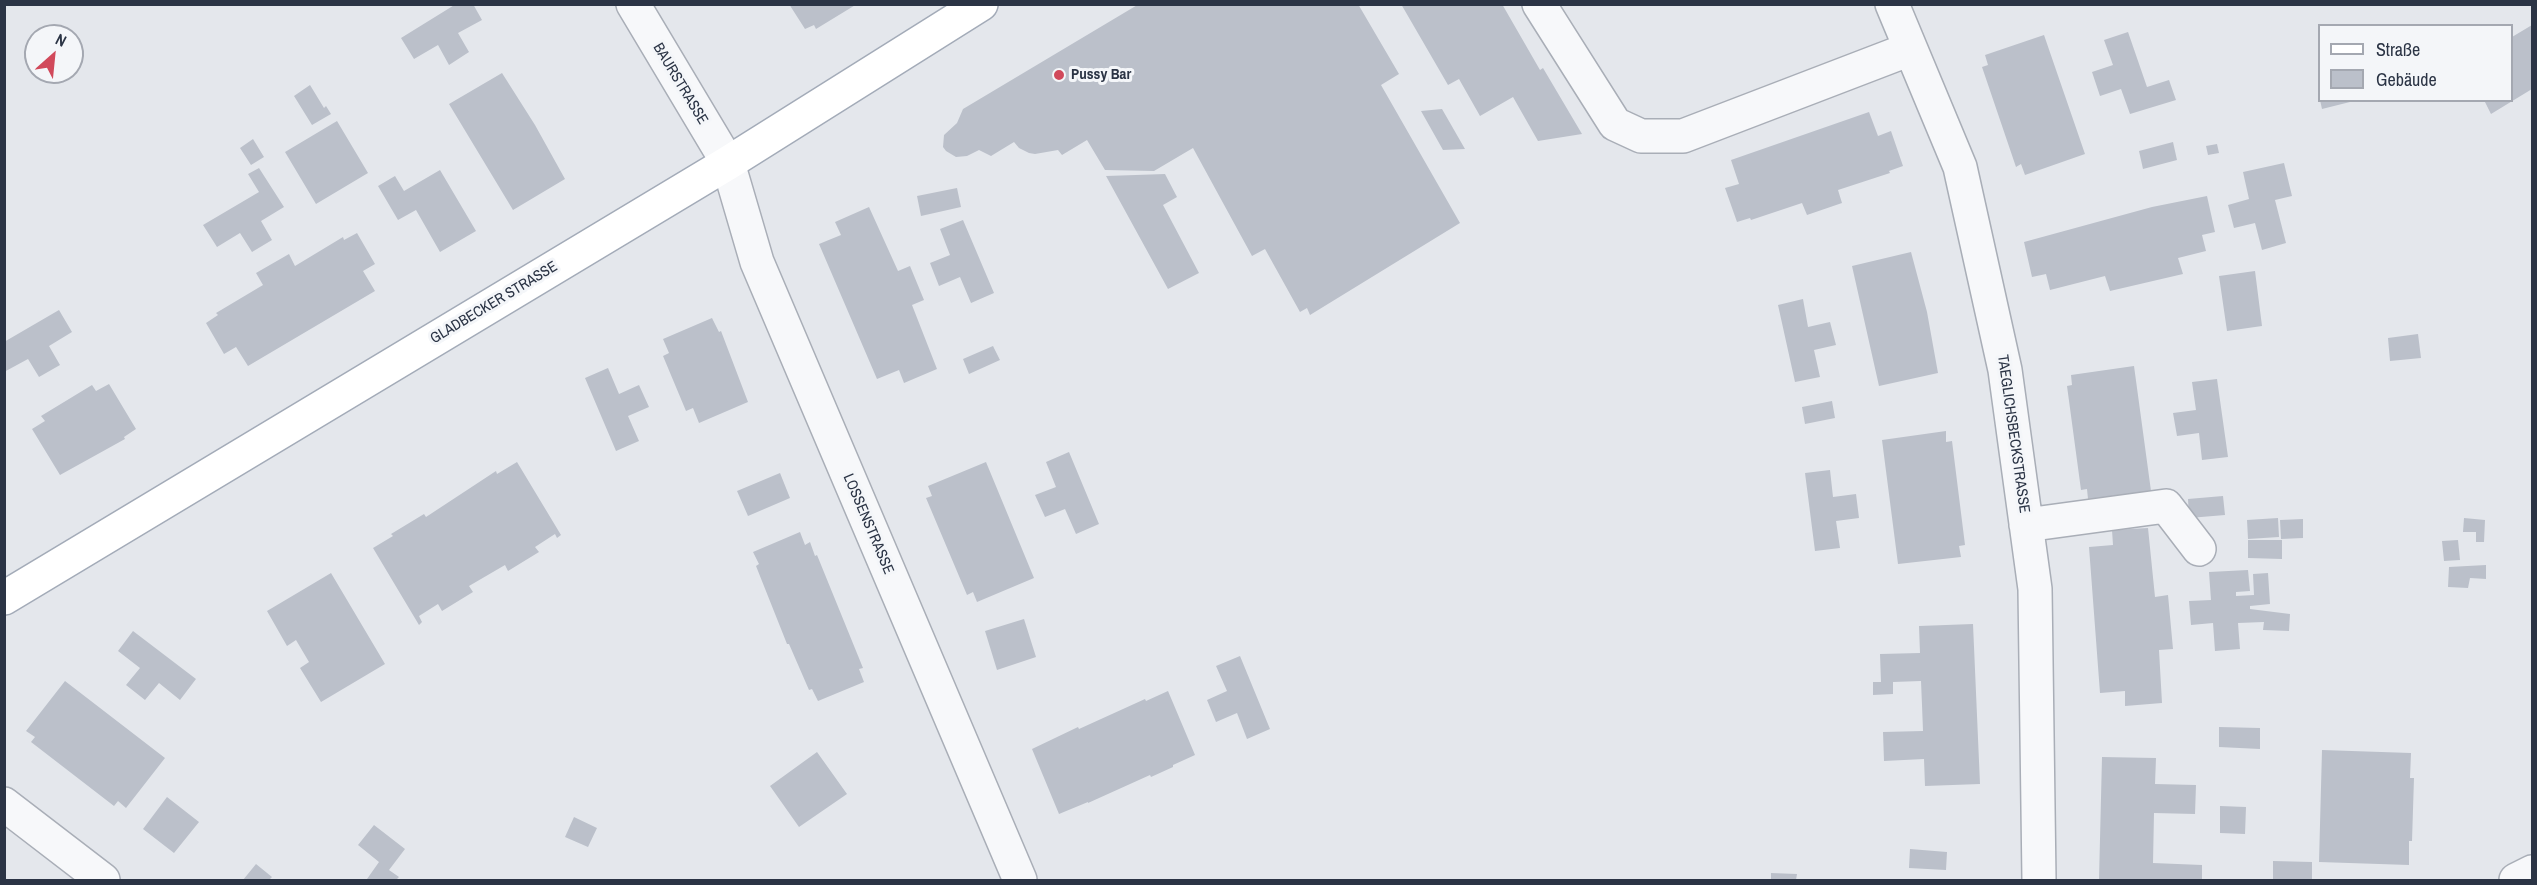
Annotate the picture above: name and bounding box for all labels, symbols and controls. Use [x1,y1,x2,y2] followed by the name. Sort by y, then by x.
[24,24,84,84] north arrow
[2318,24,2513,102] legend
[52,28,70,52] text: N
[2376,37,2420,62] text: Straße
[649,40,711,128] street label: BAURSTRASSE
[1071,66,1131,84] place label: Pussy Bar
[2376,67,2437,92] text: Gebäude
[1052,68,1066,82] marker: Pussy Bar
[427,258,561,348] street label: GLADBECKER STRASSE
[1993,354,2033,514] street label: TAEGLICHSBECKSTRASSE
[839,471,897,577] street label: LOSSENSTRASSE

